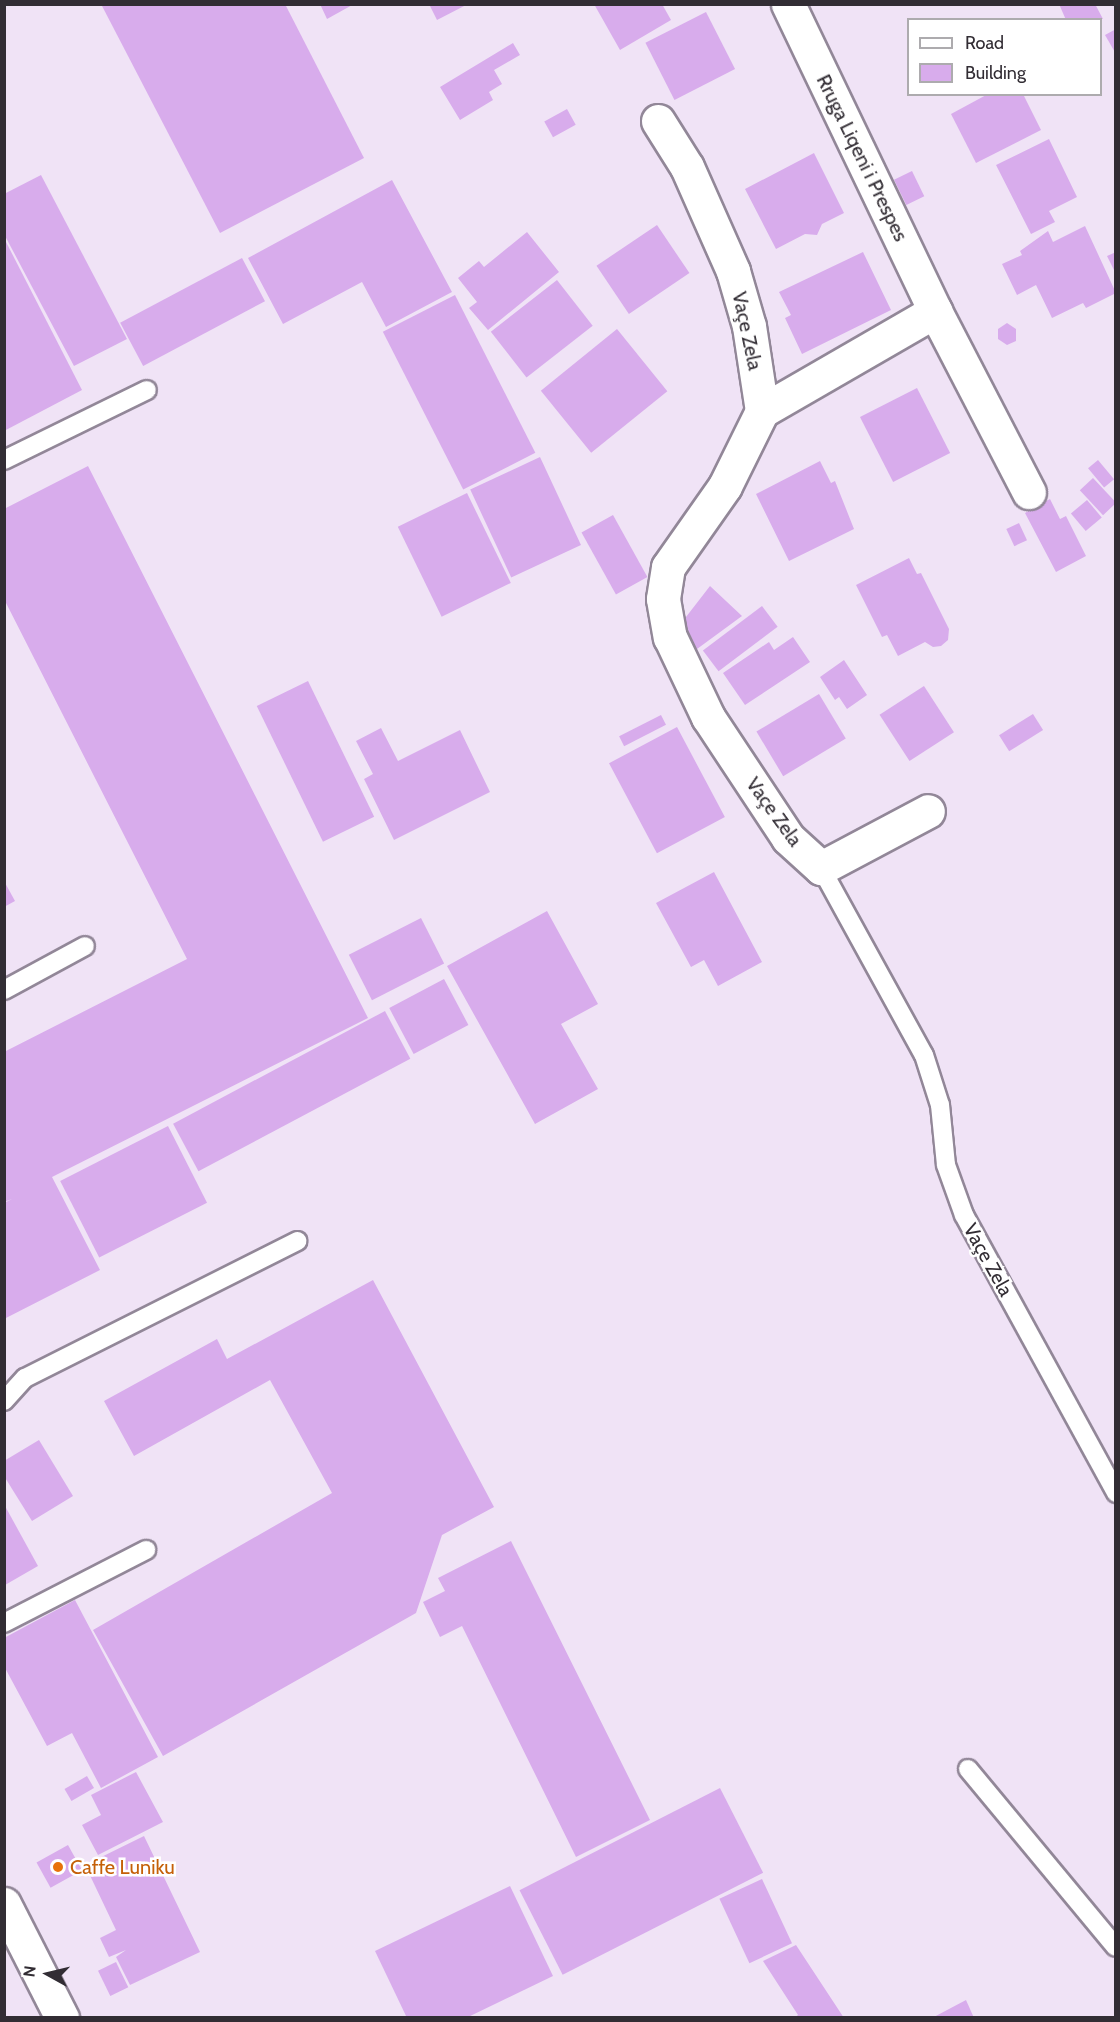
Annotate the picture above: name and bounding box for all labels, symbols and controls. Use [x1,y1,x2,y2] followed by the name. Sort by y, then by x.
[907,18,1102,96] legend
[965,32,1004,54] text: Road
[965,62,1026,84] text: Building
[811,71,913,245] street label: Rruga Liqeni i Prespes
[727,290,767,372] street label: Vaçe Zela
[741,773,807,851] street label: Vaçe Zela
[958,1219,1018,1301] street label: Vaçe Zela
[70,1855,175,1879] place label: Caffe Luniku
[51,1860,65,1874] marker: Caffe Luniku
[18,1944,78,2004] north arrow
[19,1965,40,1978] text: N

